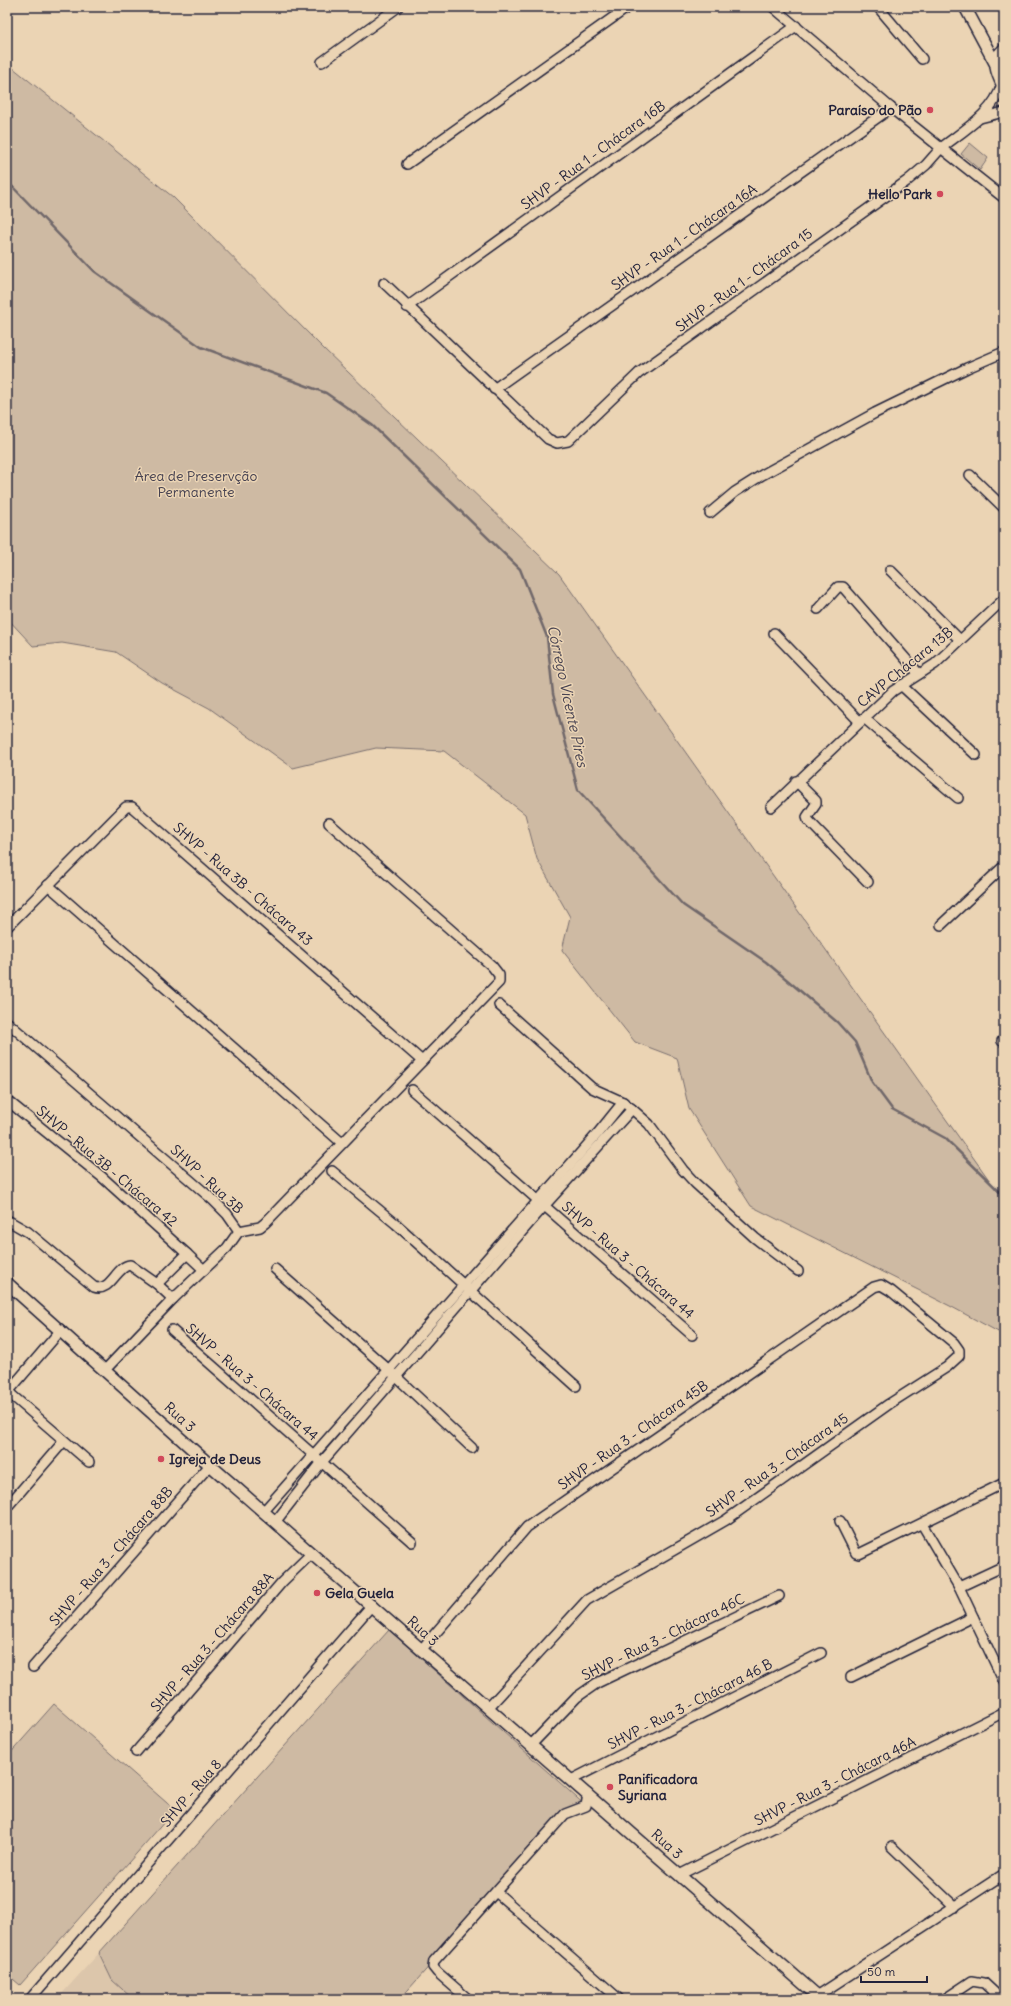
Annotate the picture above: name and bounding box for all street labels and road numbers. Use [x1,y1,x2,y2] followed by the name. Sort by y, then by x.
[517,97,669,213] street label: SHVP - Rua 1 - Chácara 16B
[608,180,760,294] street label: SHVP - Rua 1 - Chácara 16A
[672,224,816,336] street label: SHVP - Rua 1 - Chácara 15
[853,623,957,711] street label: CAVP Chácara 13B
[170,819,316,949] street label: SHVP - Rua 3B - Chácara 43
[33,1102,181,1230] street label: SHVP - Rua 3B - Chácara 42
[167,1141,247,1217] street label: SHVP - Rua 3B
[558,1197,698,1323] street label: SHVP - Rua 3 - Chácara 44
[182,1320,322,1444] street label: SHVP - Rua 3 - Chácara 44
[555,1376,711,1494] street label: SHVP - Rua 3 - Chácara 45B
[161,1399,199,1435] street label: Rua 3
[702,1409,852,1521] street label: SHVP - Rua 3 - Chácara 45
[46,1483,176,1629] street label: SHVP - Rua 3 - Chácara 88B
[147,1569,277,1715] street label: SHVP - Rua 3 - Chácara 88A
[579,1590,747,1684] street label: SHVP - Rua 3 - Chácara 46C
[404,1612,443,1650] street label: Rua 3
[605,1655,775,1753] street label: SHVP - Rua 3 - Chácara 46 B
[751,1732,919,1830] street label: SHVP - Rua 3 - Chácara 46A
[157,1755,225,1831] street label: SHVP - Rua 8
[648,1825,687,1863] street label: Rua 3

